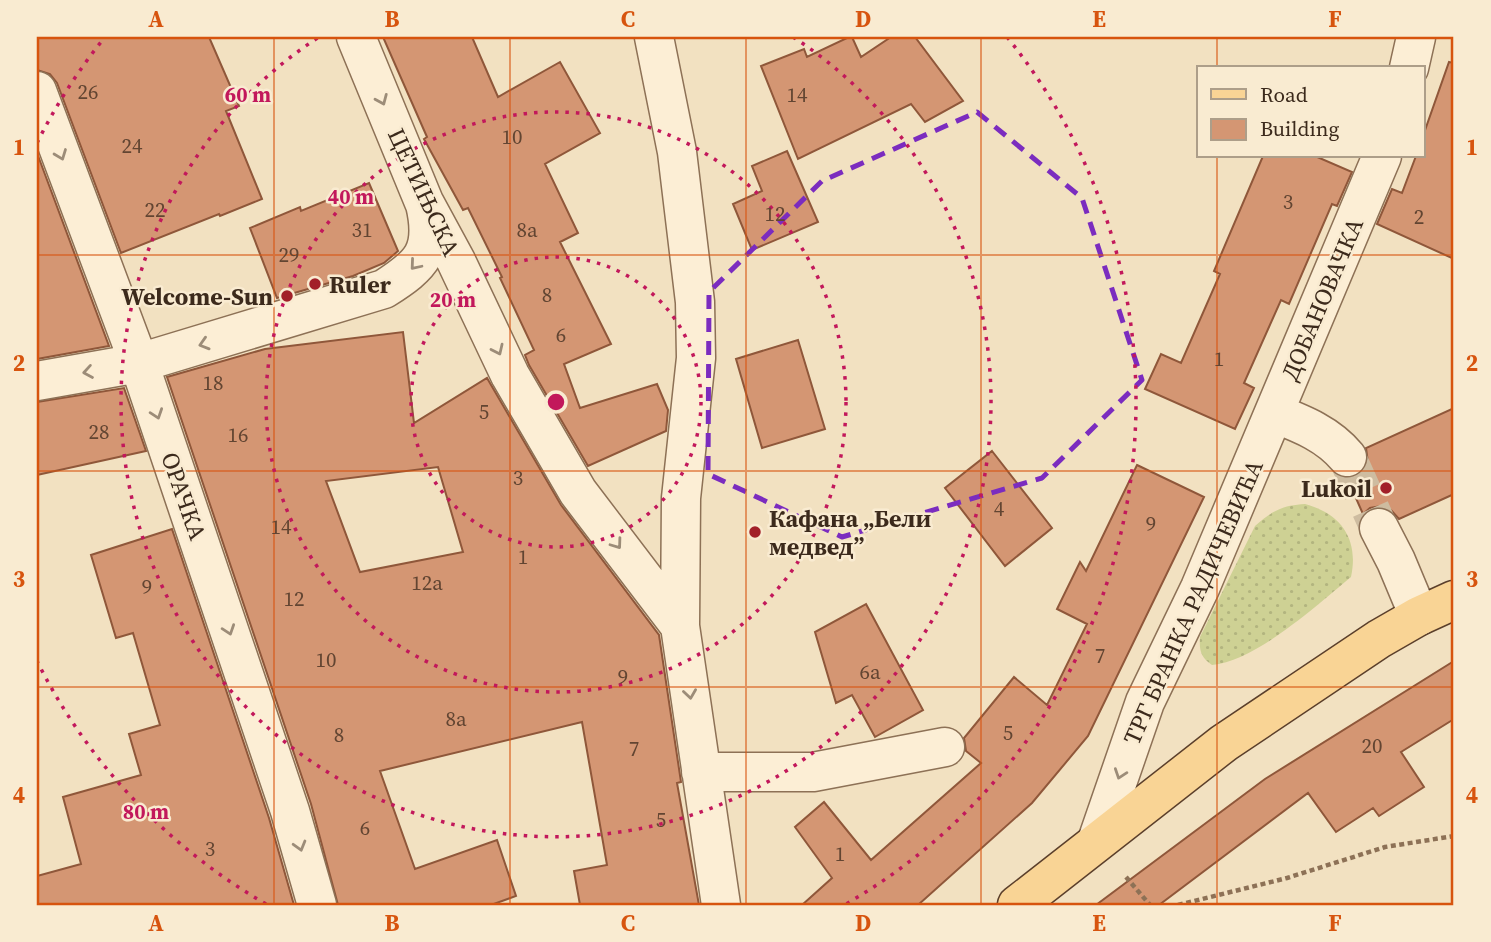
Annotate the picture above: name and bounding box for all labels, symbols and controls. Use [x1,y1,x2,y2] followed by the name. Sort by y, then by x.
[148,3,164,35] text: A
[385,3,400,35] text: B
[621,3,635,35] text: C
[855,3,871,35] text: D
[1092,3,1106,35] text: E
[1328,3,1342,35] text: F
[1197,66,1424,158] legend
[78,77,99,106] house number: 26
[225,80,271,109] text: 60 m
[787,80,808,109] house number: 14
[1260,80,1308,109] text: Road
[374,92,388,105] one-way arrow
[1260,114,1339,143] text: Building
[502,122,523,151] house number: 10
[380,123,468,261] street label: ЦЕТИЊСКА
[13,131,25,163] text: 1
[122,131,143,160] house number: 24
[1466,131,1478,163] text: 1
[52,148,66,160] one-way arrow
[328,182,374,211] text: 40 m
[1283,187,1293,216] house number: 3
[145,195,166,224] house number: 22
[765,199,786,228] house number: 12
[1414,202,1424,231] house number: 2
[1273,213,1371,385] street label: ДОБАНОВАЧКА
[352,215,373,244] house number: 31
[516,215,538,244] house number: 8a
[279,240,300,269] house number: 29
[411,257,423,270] one-way arrow
[329,268,392,301] place label: Ruler
[307,276,323,292] marker: Ruler
[121,280,273,313] place label: Welcome-Sun
[542,280,552,309] house number: 8
[430,285,476,314] text: 20 m
[279,288,295,304] marker: Welcome-Sun
[556,320,566,349] house number: 6
[199,335,211,350] one-way arrow
[490,343,504,355] one-way arrow
[1214,344,1224,373] house number: 1
[13,347,25,379] text: 2
[1466,347,1478,379] text: 2
[82,364,94,379] one-way arrow
[203,368,224,397] house number: 18
[544,390,568,414] centre of rings
[479,397,489,426] house number: 5
[148,408,163,420] one-way arrow
[89,417,110,446] house number: 28
[228,420,249,449] house number: 16
[154,447,214,545] street label: ОРАЧКА
[1115,454,1271,750] street label: ТРГ БРАНКА РАДИЧЕВИЋА
[513,463,523,492] house number: 3
[1301,472,1372,505] place label: Lukoil
[1378,480,1394,496] marker: Lukoil
[994,494,1005,523] house number: 4
[769,502,932,563] place label: Кафана „Бели медвед”
[1146,509,1156,538] house number: 9
[271,512,292,541] house number: 14
[747,524,763,540] marker: Кафана „Бели медвед”
[608,536,621,549] one-way arrow
[518,542,528,571] house number: 1
[13,563,25,595] text: 3
[1466,563,1478,595] text: 3
[411,568,443,597] house number: 12a
[142,572,152,601] house number: 9
[284,584,305,613] house number: 12
[221,623,235,635] one-way arrow
[1095,641,1105,670] house number: 7
[316,645,337,674] house number: 10
[859,657,881,686] house number: 6a
[618,662,628,691] house number: 9
[682,688,697,700] one-way arrow
[445,704,467,733] house number: 8a
[1003,718,1013,747] house number: 5
[334,720,344,749] house number: 8
[1362,731,1383,760] house number: 20
[629,734,639,763] house number: 7
[1114,768,1128,780] one-way arrow
[13,779,25,811] text: 4
[1466,779,1478,811] text: 4
[123,797,169,826] text: 80 m
[656,805,666,834] house number: 5
[360,813,370,842] house number: 6
[205,834,215,863] house number: 3
[292,839,307,851] one-way arrow
[835,839,845,868] house number: 1
[148,907,164,939] text: A
[385,907,400,939] text: B
[621,907,635,939] text: C
[855,907,871,939] text: D
[1092,907,1106,939] text: E
[1328,907,1342,939] text: F

